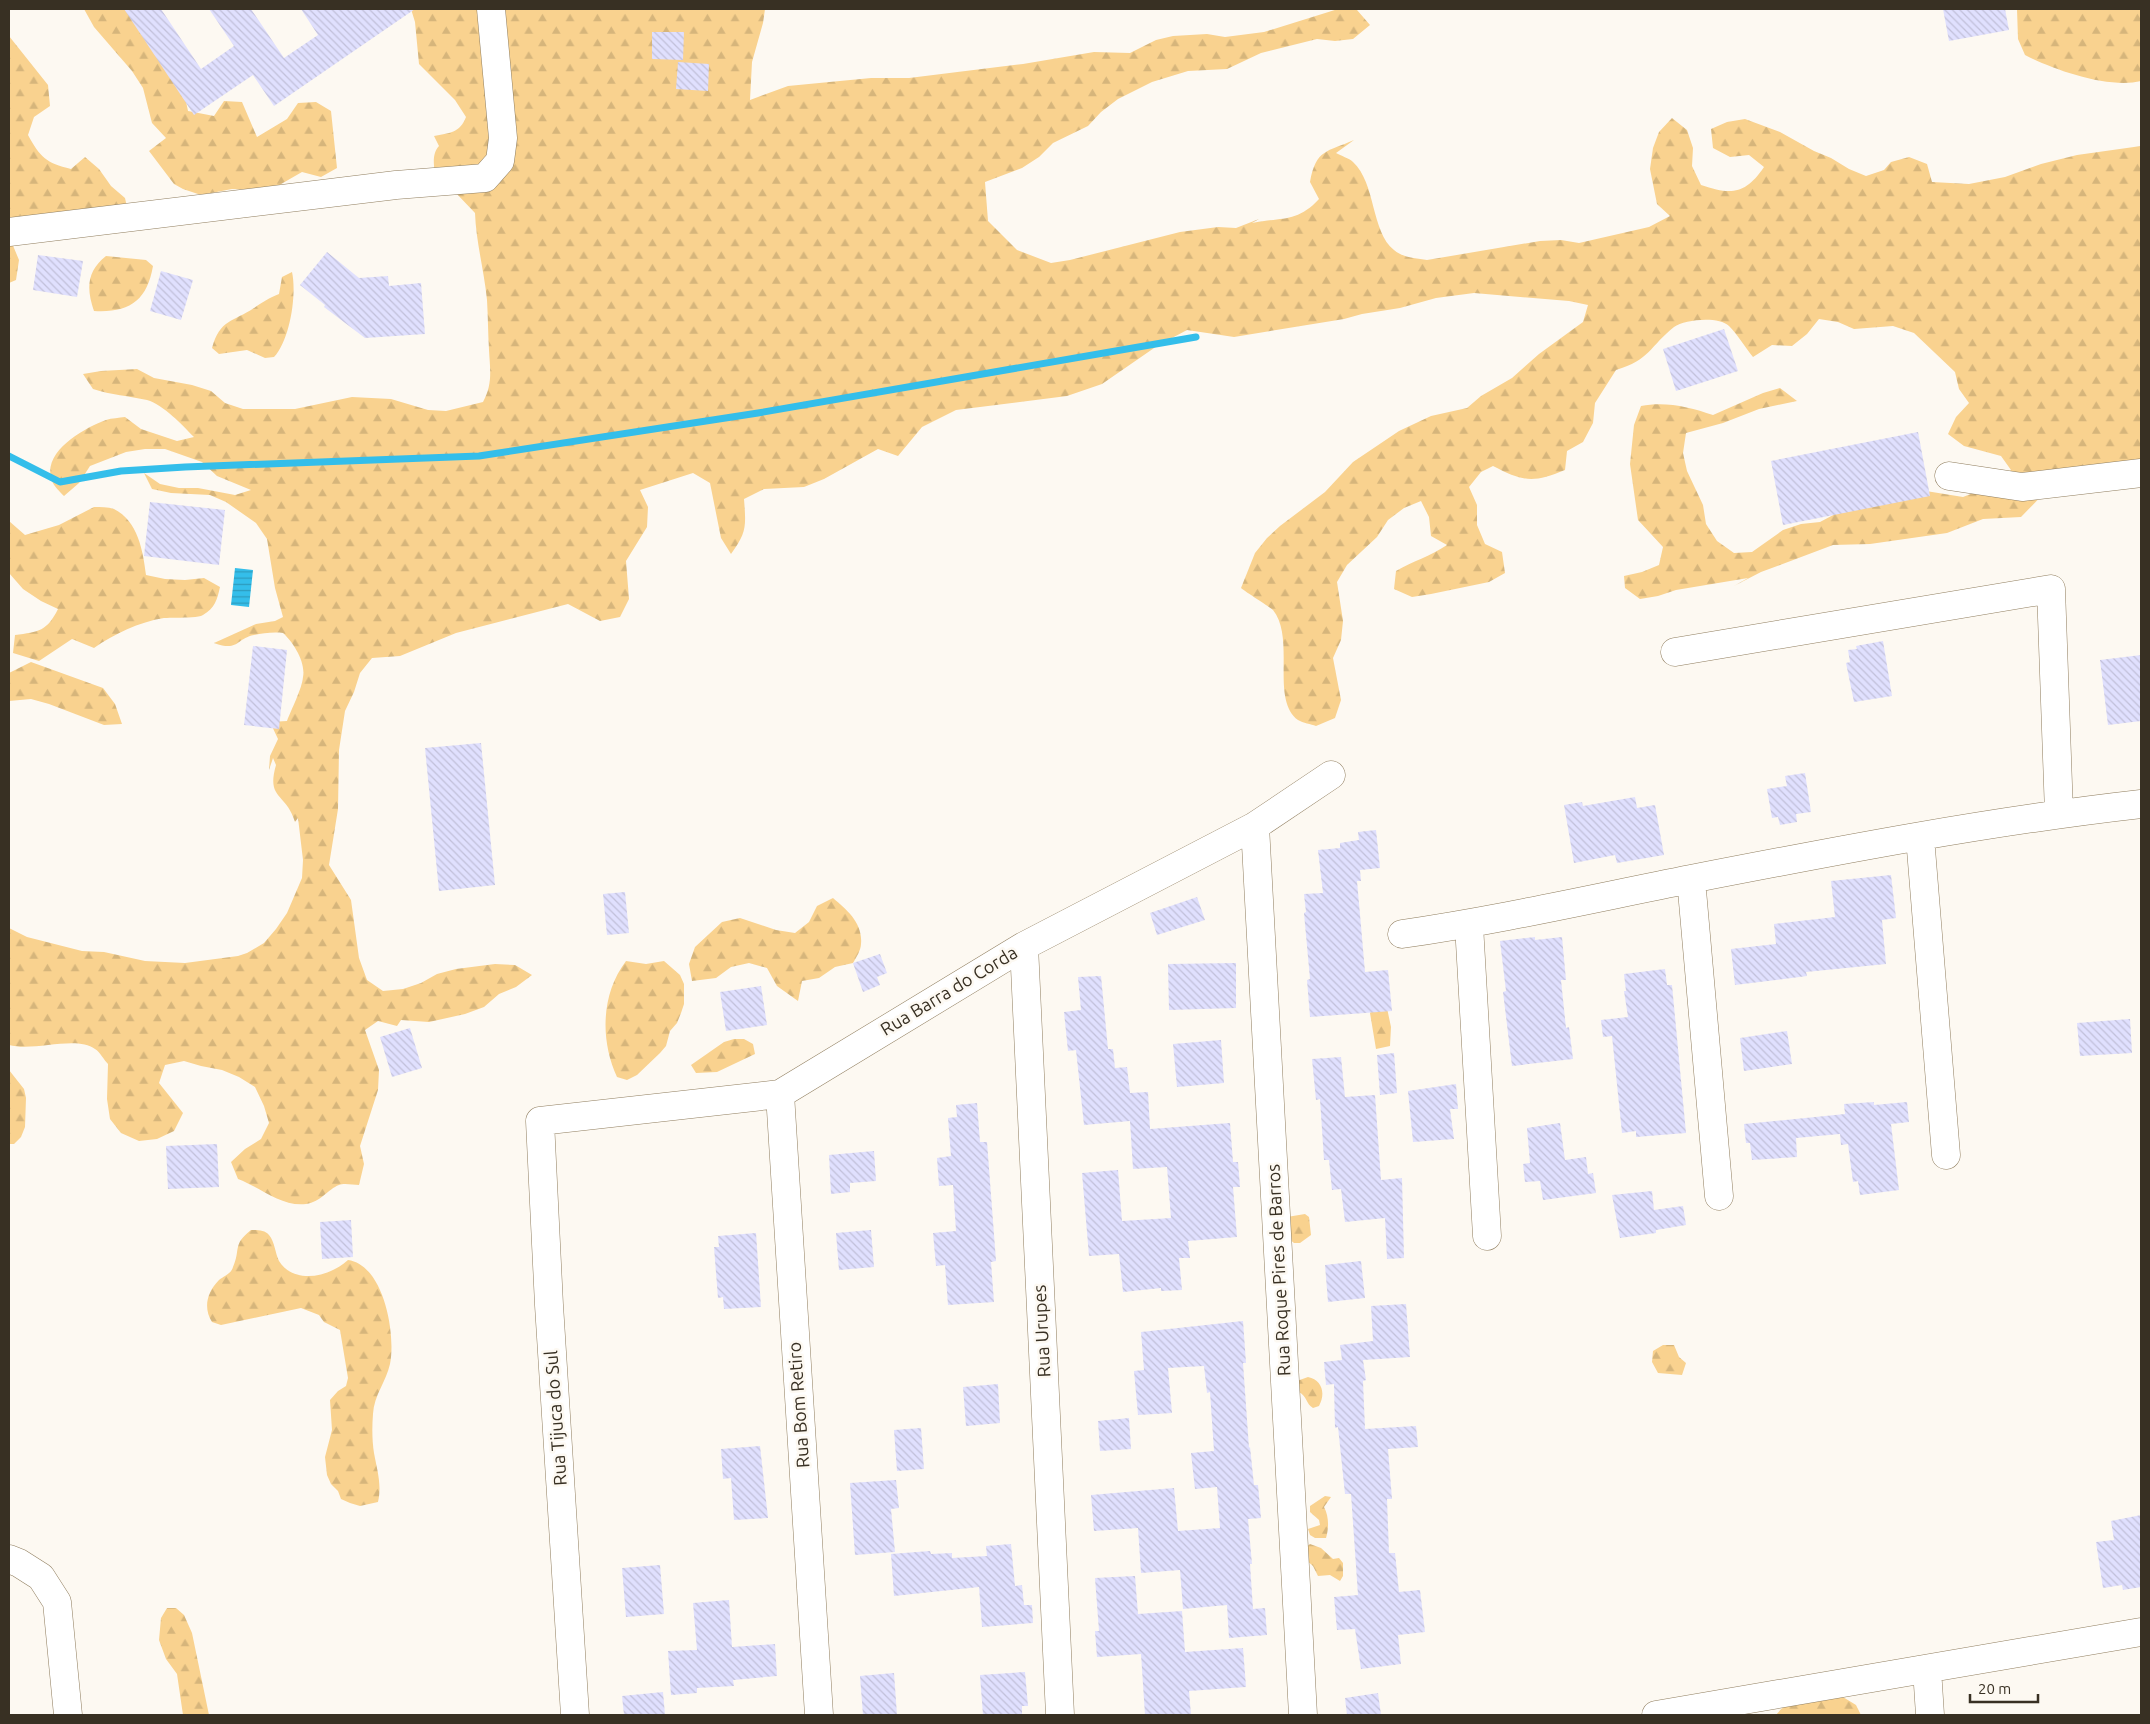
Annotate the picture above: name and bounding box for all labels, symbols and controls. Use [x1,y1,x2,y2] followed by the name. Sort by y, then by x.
[877,941,1020,1039] street label: Rua Barra do Corda
[1262,1163,1294,1377] street label: Rua Roque Pires de Barros
[1029,1284,1053,1378] street label: Rua Urupes
[784,1341,812,1469] street label: Rua Bom Retiro
[540,1349,570,1486] street label: Rua Tijuca do Sul
[1970,1672,2038,1704] scale bar
[1978,1680,2011,1697] text: 20 m

